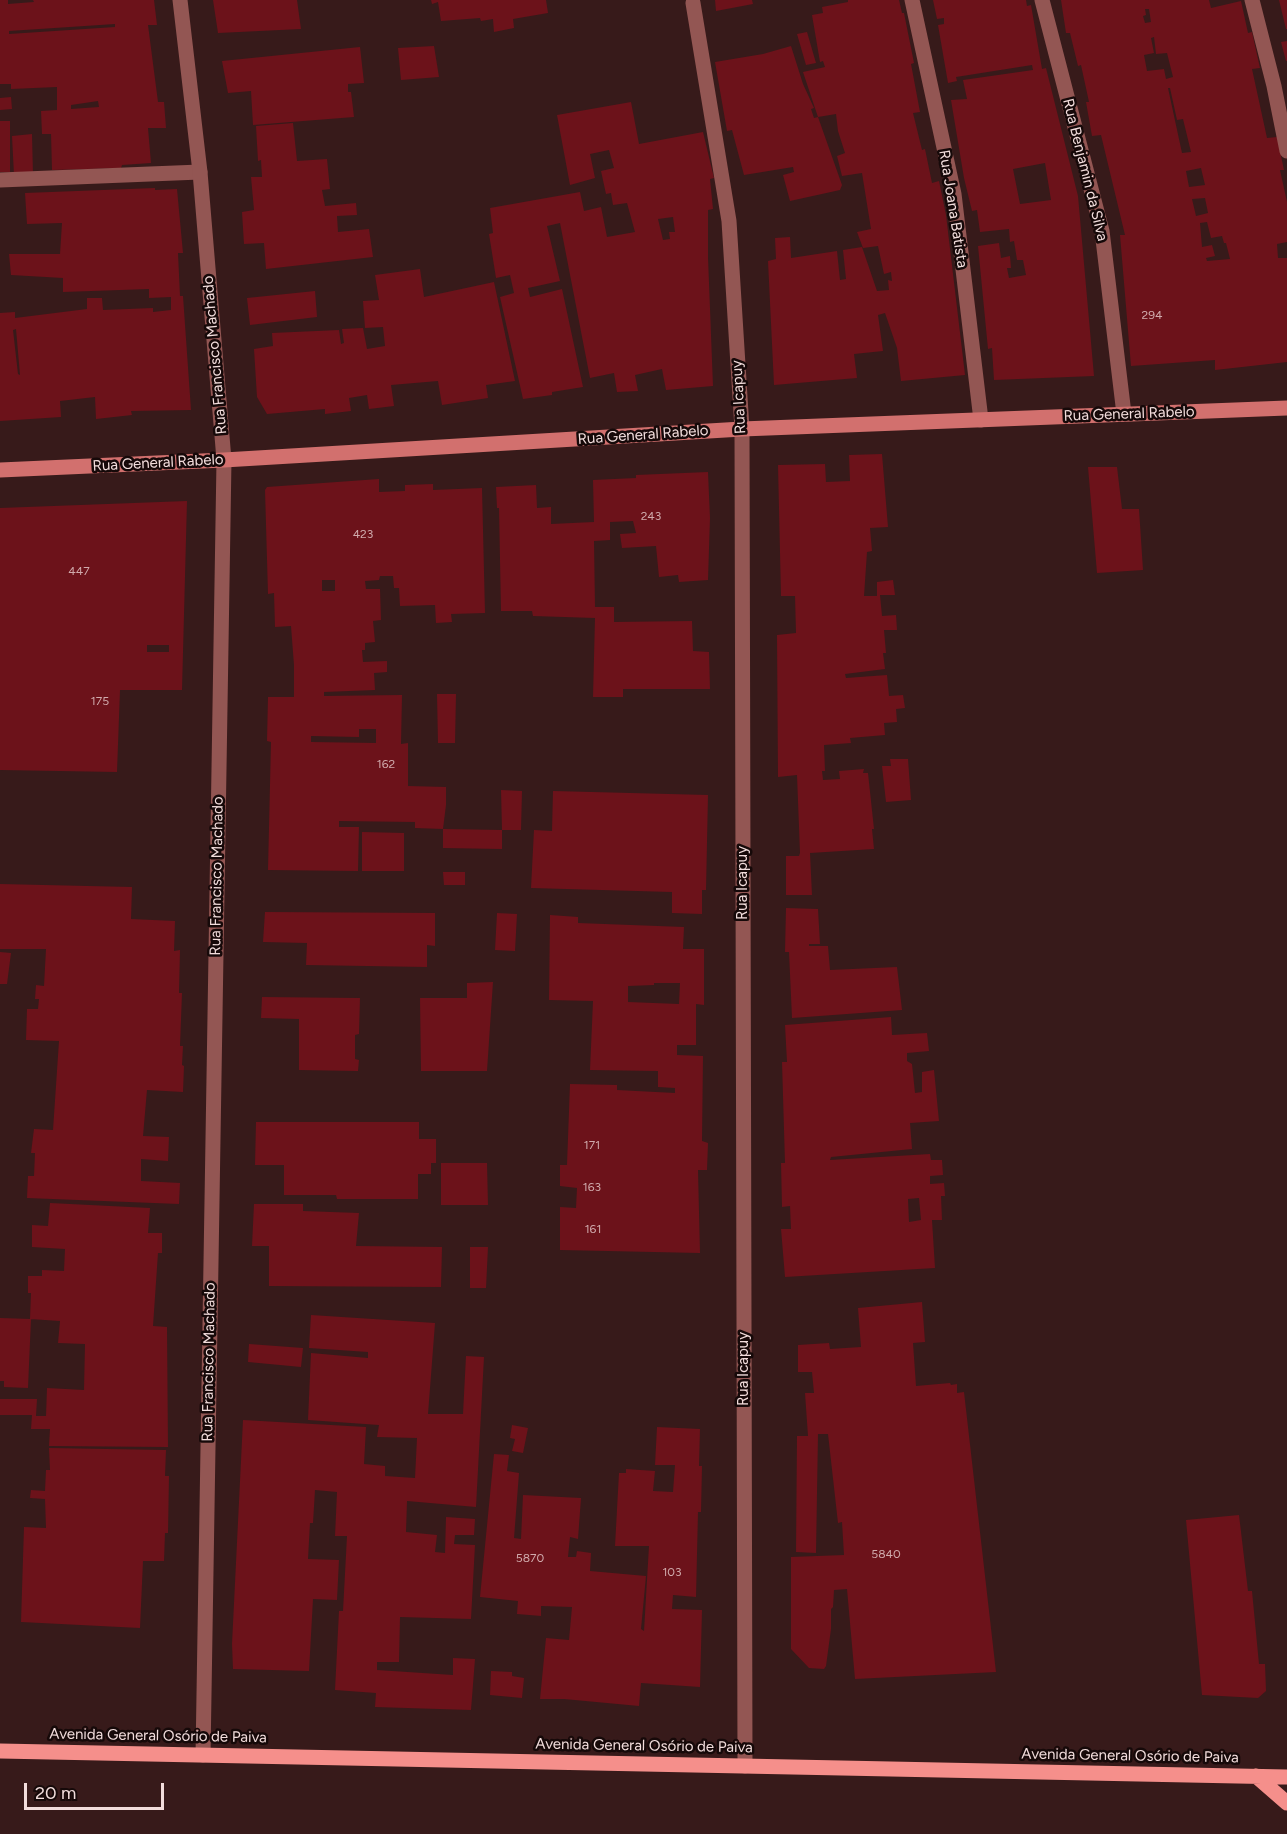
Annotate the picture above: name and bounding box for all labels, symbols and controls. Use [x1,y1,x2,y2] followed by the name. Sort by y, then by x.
[1059,97,1111,243] street label: Rua Benjamin da Silva
[935,149,971,269] street label: Rua Joana Batista
[199,275,231,435] street label: Rua Francisco Machado
[1142,308,1162,322] house number: 294
[728,360,750,434] street label: Rua Icapuy
[1063,403,1195,425] street label: Rua General Rabelo
[577,421,709,449] street label: Rua General Rabelo
[92,451,224,475] street label: Rua General Rabelo
[641,509,661,523] house number: 243
[353,527,373,541] house number: 423
[68,564,90,578] house number: 447
[91,694,109,708] house number: 175
[377,757,395,771] house number: 162
[207,796,227,956] street label: Rua Francisco Machado
[734,846,752,920] street label: Rua Icapuy
[584,1138,600,1152] house number: 171
[583,1180,601,1194] house number: 163
[585,1222,601,1236] house number: 161
[199,1282,219,1442] street label: Rua Francisco Machado
[735,1332,753,1406] street label: Rua Icapuy
[871,1547,901,1561] house number: 5840
[516,1551,544,1565] house number: 5870
[662,1565,682,1579] house number: 103
[49,1725,267,1747] street label: Avenida General Osório de Paiva
[535,1735,753,1757] street label: Avenida General Osório de Paiva
[1021,1745,1239,1767] street label: Avenida General Osório de Paiva
[27,1771,166,1809] scale bar
[35,1782,76,1804] text: 20 m

